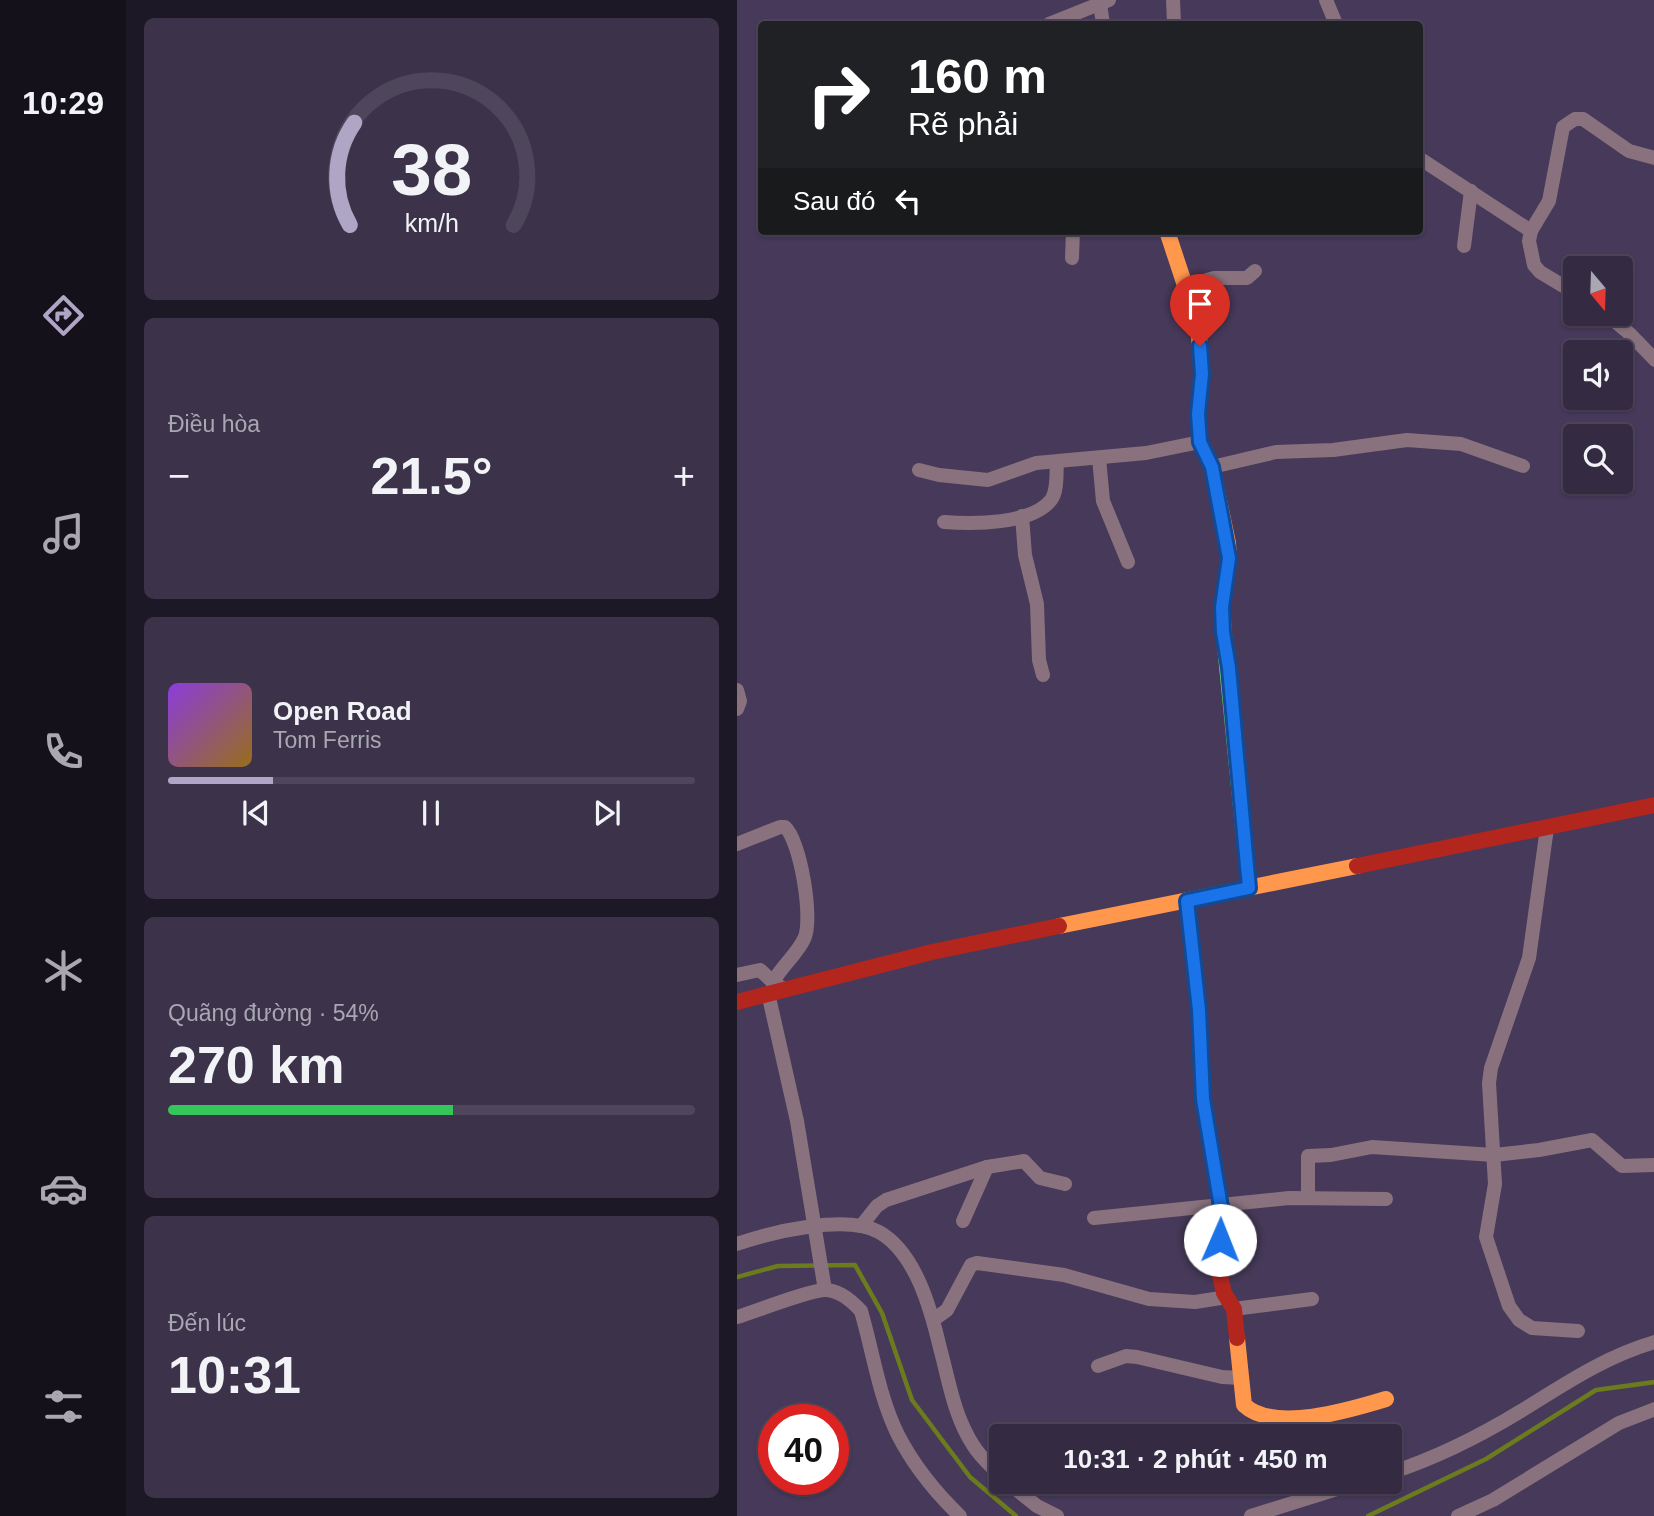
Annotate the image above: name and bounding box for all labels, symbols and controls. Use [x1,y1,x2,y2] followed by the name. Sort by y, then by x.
[793,49,884,140] icon: right
[908,49,1047,103] text: 160 m
[22,85,104,121] text: 10:29
[908,106,1018,142] text: Rẽ phải
[391,129,472,210] text: 38
[889,182,927,220] icon: left
[793,186,875,216] text: Sau đó
[404,209,459,237] text: km/h
[1563,256,1633,326] north arrow
[1563,256,1633,494] map controls
[1170,274,1230,346] pin
[1181,285,1219,323] icon: arrive
[39,291,88,340] icon: directions
[1563,340,1633,410] button: sound
[168,411,260,437] text: Điều hòa
[1563,424,1633,494] button: search
[370,447,493,505] text: 21.5°
[168,455,190,497] text: −
[673,455,695,497] text: +
[39,509,88,558] icon: music
[273,696,412,726] text: Open Road
[39,727,88,776] icon: phone
[273,727,382,753] text: Tom Ferris
[237,794,275,832] icon: previous
[412,794,450,832] icon: pause
[588,794,626,832] icon: next
[39,946,88,995] icon: climate
[168,1000,379,1026] text: Quãng đường · 54%
[168,1036,344,1094] text: 270 km
[39,1164,88,1213] icon: car
[1183,1203,1257,1277] position arrow
[168,1310,246,1336] text: Đến lúc
[168,1346,301,1404] text: 10:31
[39,1382,88,1431] icon: filters
[758,1404,849,1495] speed limit sign: 40
[1063,1444,1328,1474] text: 10:31 · 2 phút · 450 m

